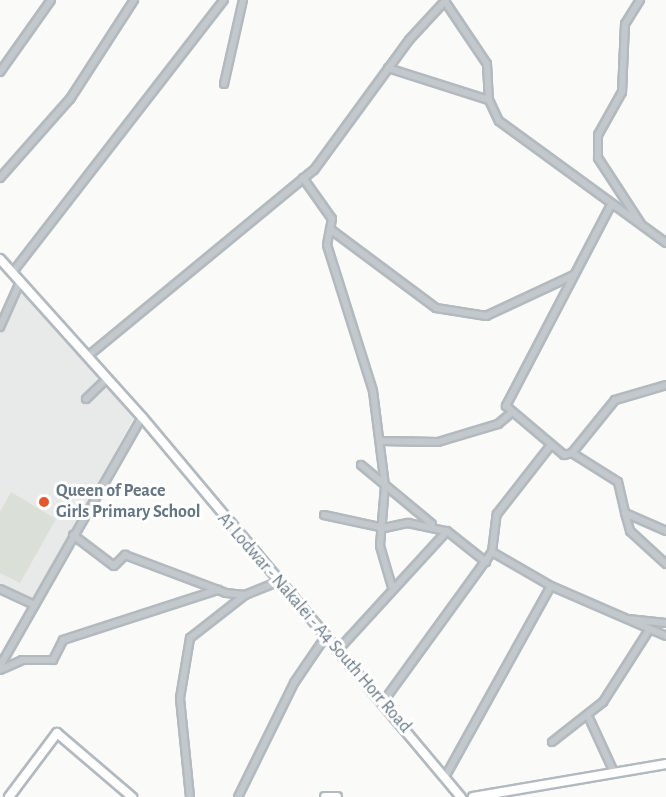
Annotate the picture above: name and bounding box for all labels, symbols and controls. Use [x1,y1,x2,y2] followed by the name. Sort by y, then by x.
[56,481,201,524] place label: Queen of Peace Girls Primary School
[37,495,51,509] marker: Queen of Peace Girls Primary School
[213,509,415,737] street label: A1 Lodwar - Nakalei - A4 South Horr Road

